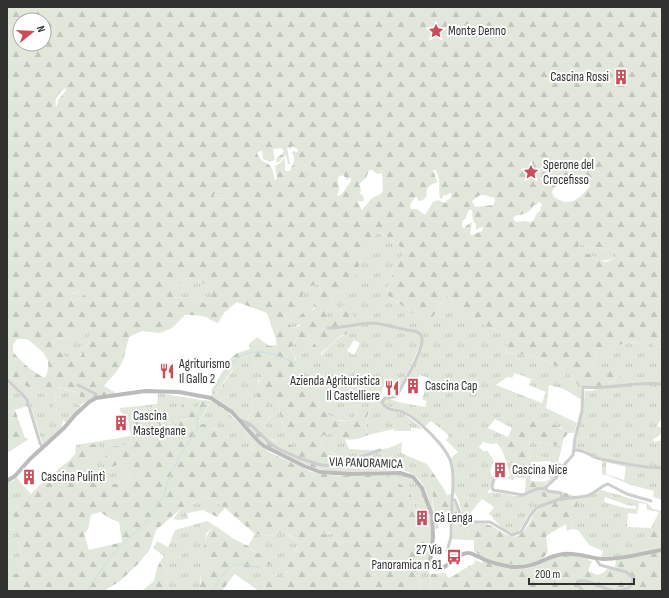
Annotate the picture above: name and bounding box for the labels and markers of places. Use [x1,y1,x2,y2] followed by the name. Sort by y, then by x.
[427,22,445,40] place icon: Monte Denno
[448,23,506,39] place label: Monte Denno
[612,68,630,86] building icon: Cascina Rossi
[550,69,609,85] place label: Cascina Rossi
[543,157,594,188] place label: Sperone del Crocefisso
[522,163,540,181] place icon: Sperone del Crocefisso
[178,356,230,387] place label: Agriturismo Il Gallo 2
[158,362,176,380] restaurant icon: Agriturismo Il Gallo 2
[289,373,380,404] place label: Azienda Agrituristica Il Castelliere
[404,377,422,395] building icon: Cascina Cap
[425,378,477,394] place label: Cascina Cap
[383,379,401,397] restaurant icon: Azienda Agrituristica Il Castelliere
[133,408,186,439] place label: Cascina Mastegnane
[112,414,130,432] building icon: Cascina Mastegnane
[491,461,509,479] building icon: Cascina Nice
[512,462,567,478] place label: Cascina Nice
[20,468,38,486] building icon: Cascina Pulintì
[41,469,105,485] place label: Cascina Pulintì
[413,509,431,527] building icon: Cà Lenga
[434,510,473,526] place label: Cà Lenga
[371,542,442,573] place label: 27 Via Panoramica n 81
[445,548,463,566] bus stop icon: 27 Via Panoramica n 81

